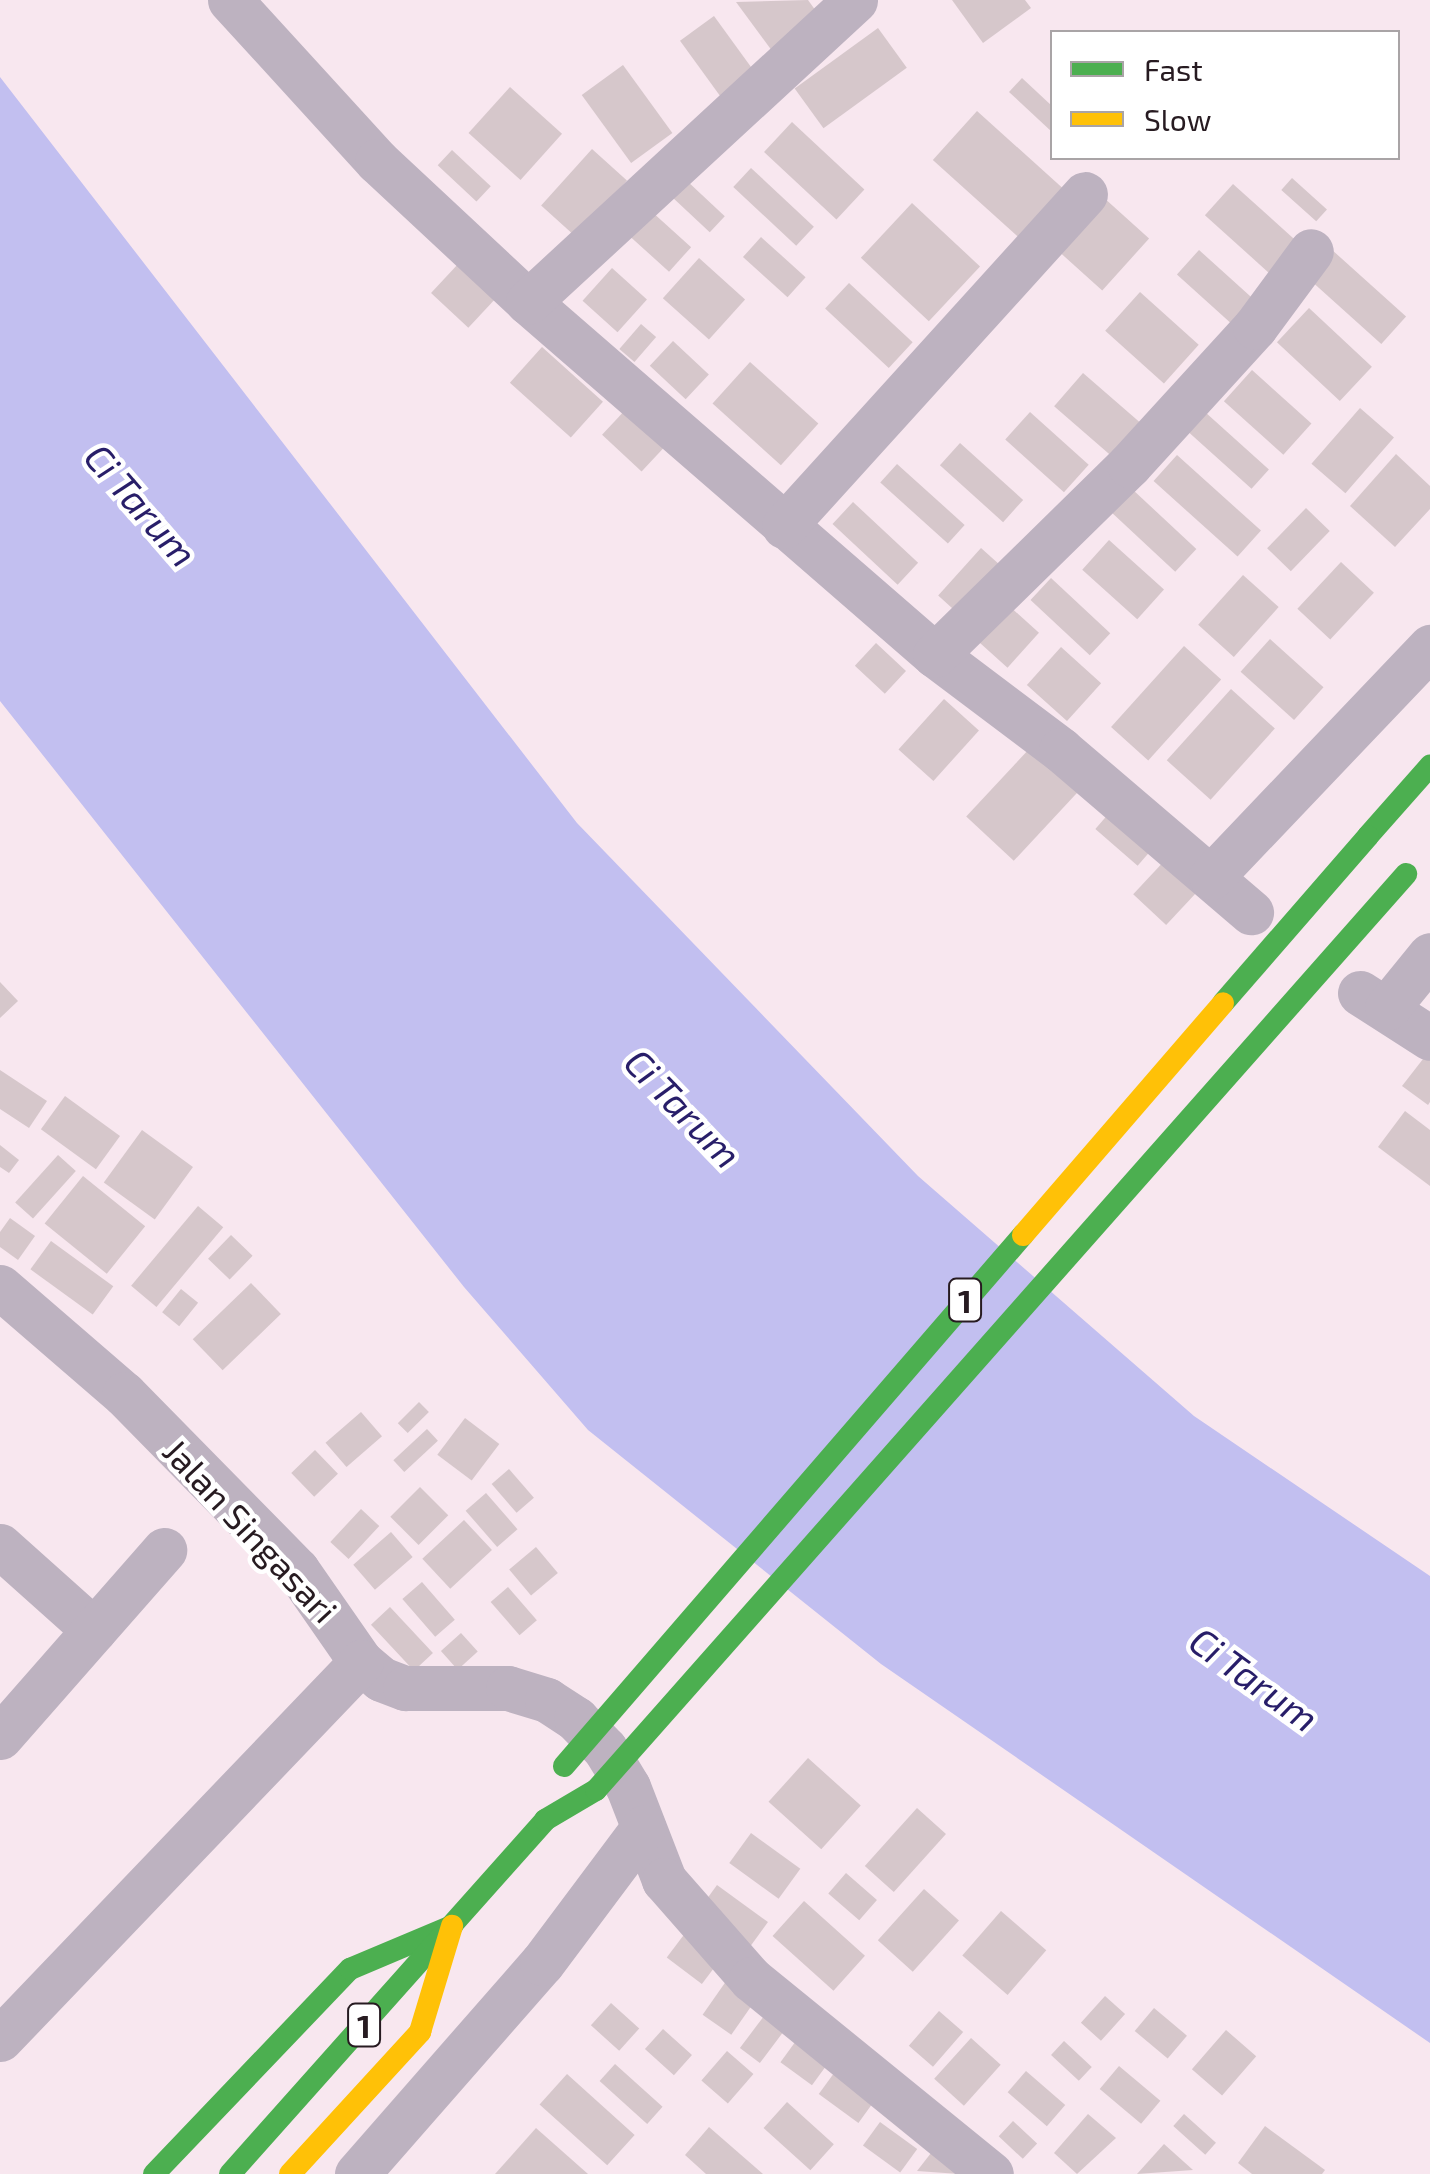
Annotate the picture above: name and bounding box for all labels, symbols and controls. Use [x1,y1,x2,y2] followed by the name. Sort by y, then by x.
[1050,30,1400,160] legend
[1144,51,1203,87] text: Fast
[1144,101,1211,137] text: Slow
[75,434,207,576] water label: Ci Tarum
[615,1039,751,1177] water label: Ci Tarum
[948,1273,982,1327] road number: 1
[155,1429,347,1631] street label: Jalan Singasari
[1180,1617,1328,1741] water label: Ci Tarum
[346,1998,382,2052] road number: 1

